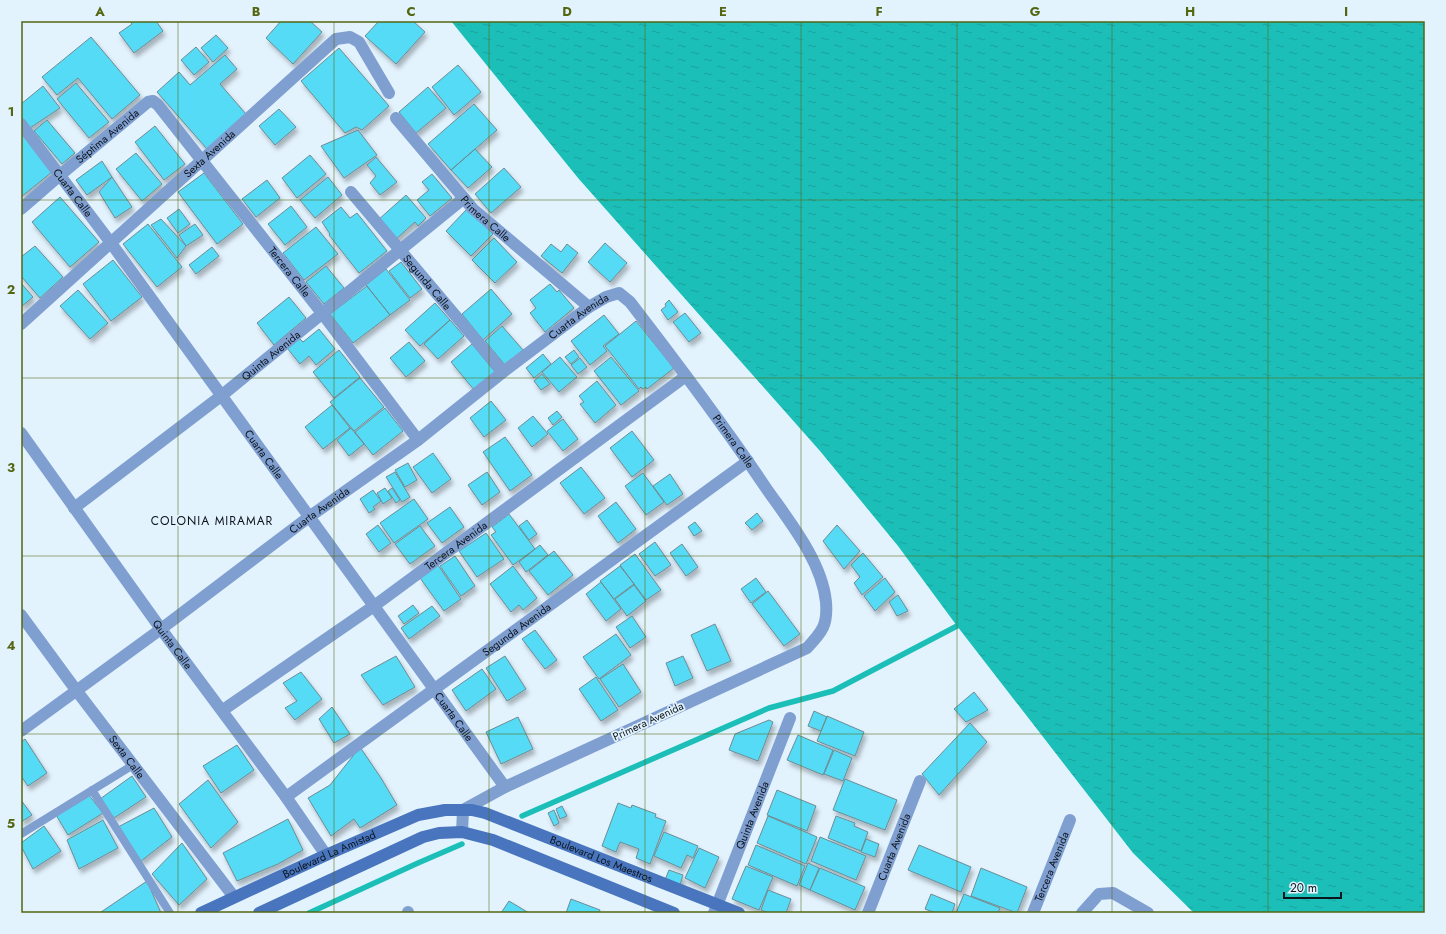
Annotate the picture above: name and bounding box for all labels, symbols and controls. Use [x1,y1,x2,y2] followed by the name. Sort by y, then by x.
[94,2,105,21] text: A
[252,2,261,21] text: B
[406,2,416,21] text: C
[562,2,572,21] text: D
[719,2,727,21] text: E
[875,2,883,21] text: F
[1030,2,1041,21] text: G
[1185,2,1195,21] text: H
[1344,2,1348,21] text: I
[8,102,14,121] text: 1
[72,105,142,167] street label: Séptima Avenida
[180,126,239,181] street label: Sexta Avenida
[49,165,97,221] street label: Cuarta Calle
[457,192,514,246] street label: Primera Calle
[265,243,315,301] street label: Tercera Calle
[399,251,455,314] street label: Segunda Calle
[7,280,15,299] text: 2
[545,289,612,343] street label: Cuarta Avenida
[238,327,304,384] street label: Quinta Avenida
[709,411,758,472] street label: Primera Calle
[241,426,287,482] street label: Cuarta Calle
[7,458,15,477] text: 3
[286,483,353,537] street label: Cuarta Avenida
[151,512,273,530] district label: COLONIA MIRAMAR
[421,517,490,574] street label: Tercera Avenida
[479,599,554,660] street label: Segunda Avenida
[149,616,196,673] street label: Quinta Calle
[6,636,16,655] text: 4
[431,689,477,745] street label: Cuarta Calle
[610,698,686,744] street label: Primera Avenida
[105,732,149,782] street label: Sexta Calle
[732,779,773,851] street label: Quinta Avenida
[874,811,914,883] street label: Cuarta Avenida
[7,814,15,833] text: 5
[280,826,378,882] street label: Boulevard La Amistad
[1030,829,1073,904] street label: Tercera Avenida
[548,831,656,886] street label: Boulevard Los Maestros
[1284,874,1341,900] scale bar
[1290,879,1317,897] text: 20 m

